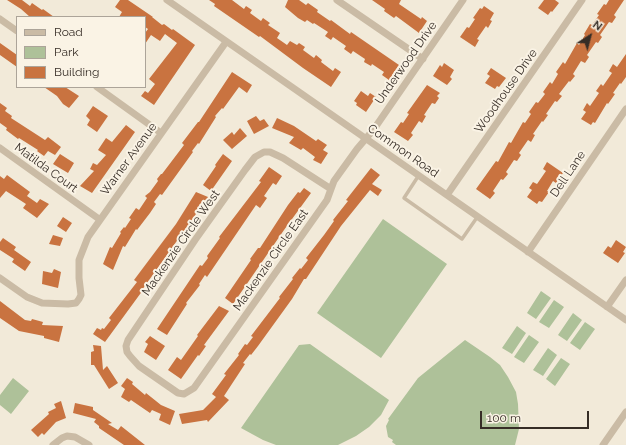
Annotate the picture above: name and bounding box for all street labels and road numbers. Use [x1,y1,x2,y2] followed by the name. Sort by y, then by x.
[372,19,440,107] street label: Underwood Drive
[472,46,540,136] street label: Woodhouse Drive
[98,120,160,198] street label: Warner Avenue
[365,121,441,181] street label: Common Road
[12,140,80,196] street label: Matilda Court
[547,148,589,200] street label: Dell Lane
[139,187,223,299] street label: Mackenzie Circle West
[230,206,312,314] street label: Mackenzie Circle East

